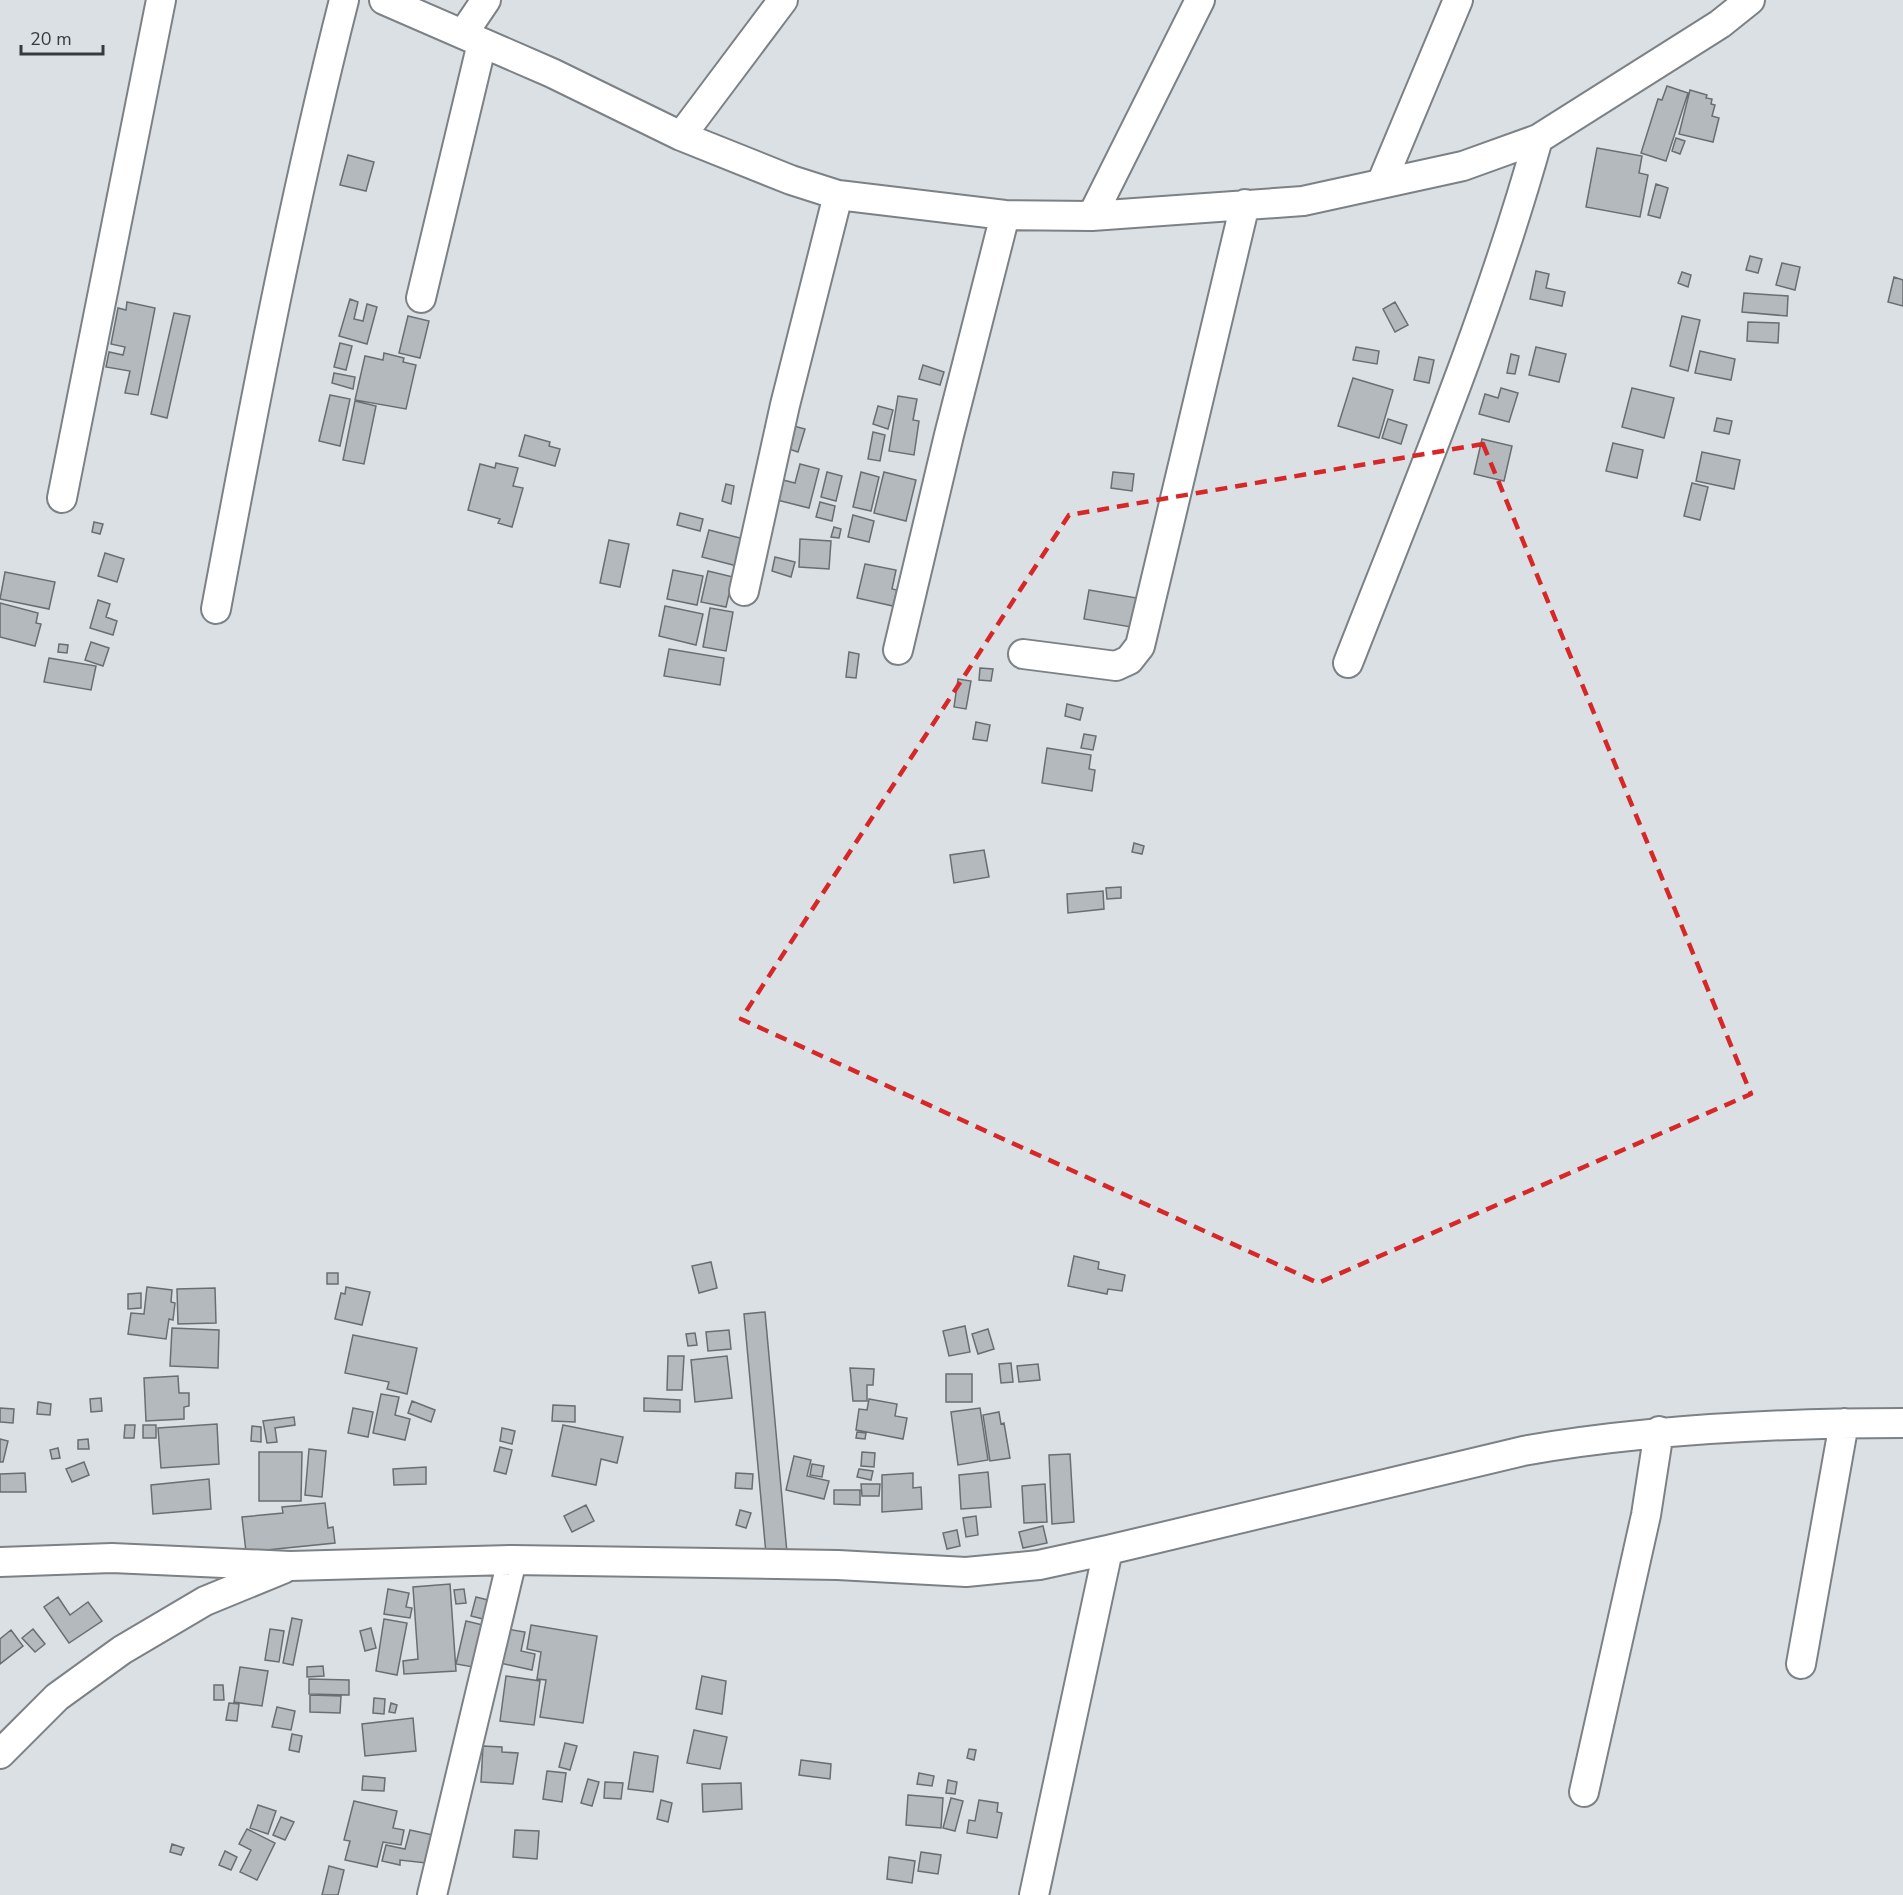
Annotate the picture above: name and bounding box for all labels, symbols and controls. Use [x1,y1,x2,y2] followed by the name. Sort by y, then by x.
[21,18,104,56] scale bar
[30,27,72,51] text: 20 m

